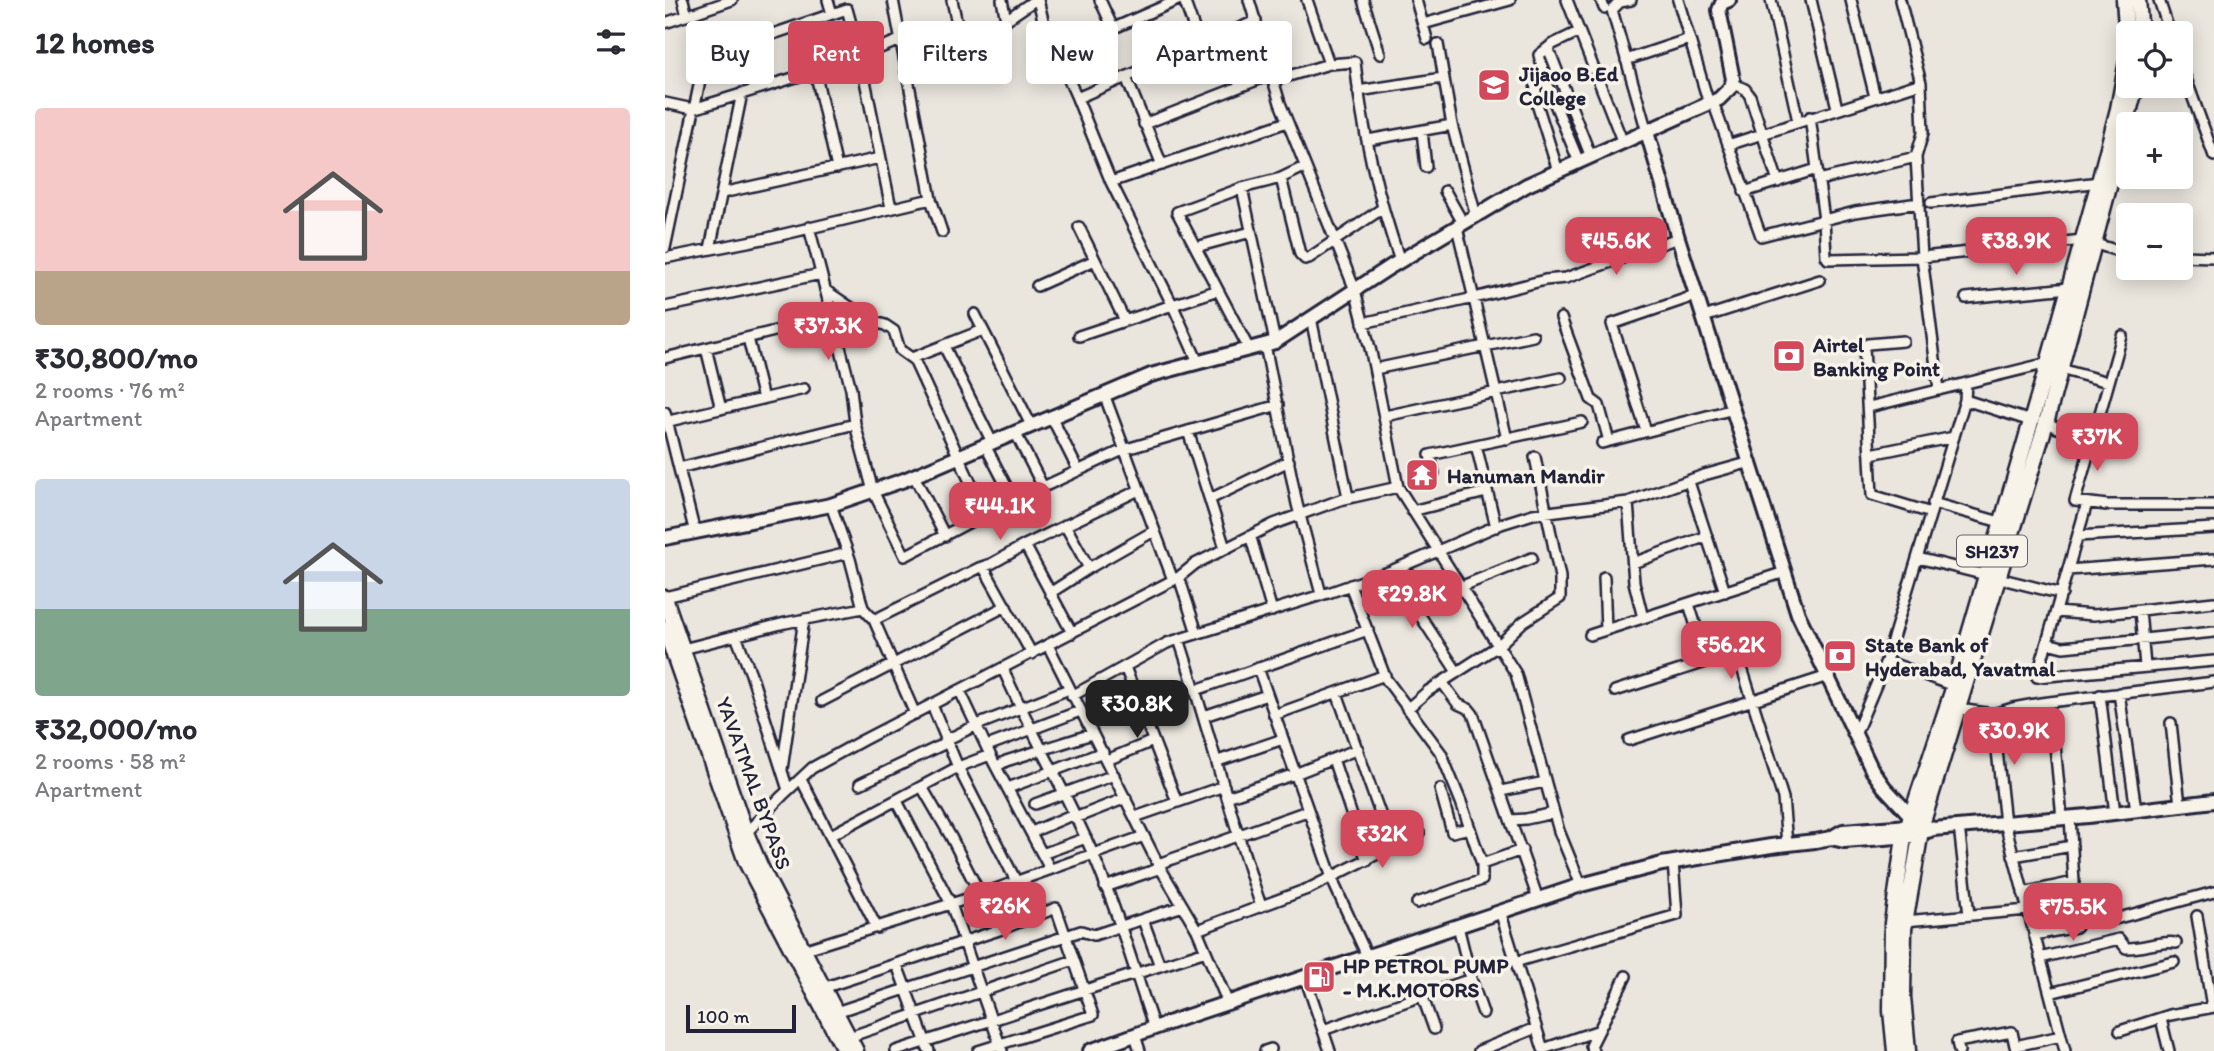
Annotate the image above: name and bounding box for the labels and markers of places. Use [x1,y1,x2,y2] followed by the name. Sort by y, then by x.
[1518,61,1619,111] place label: Jijaoo B.Ed College
[1475,66,1513,104] school or university icon: Jijaoo B.Ed College
[1559,218,1673,277] pin: ₹45.6K
[1959,218,2073,277] pin: ₹38.9K
[771,302,885,362] pin: ₹37.3K
[1812,332,1940,382] place label: Airtel Banking Point
[1770,337,1808,375] bank icon: Airtel Banking Point
[2056,414,2138,473] pin: ₹37K
[1403,456,1441,494] temple icon: Hanuman Mandir
[1447,463,1605,488] place label: Hanuman Mandir
[943,482,1057,542] pin: ₹44.1K
[1355,570,1469,630] pin: ₹29.8K
[1674,622,1788,681] pin: ₹56.2K
[1865,632,2056,682] place label: State Bank of Hyderabad, Yavatmal
[1821,637,1859,675] bank icon: State Bank of Hyderabad, Yavatmal
[1080,680,1194,740] pin: ₹30.8K
[1957,708,2071,767] pin: ₹30.9K
[1341,810,1423,870] pin: ₹32K
[964,883,1046,942] pin: ₹26K
[2016,884,2130,943] pin: ₹75.5K
[1343,953,1509,1002] place label: HP PETROL PUMP - M.K.MOTORS
[1300,958,1338,996] fuel station icon: HP PETROL PUMP - M.K.MOTORS

